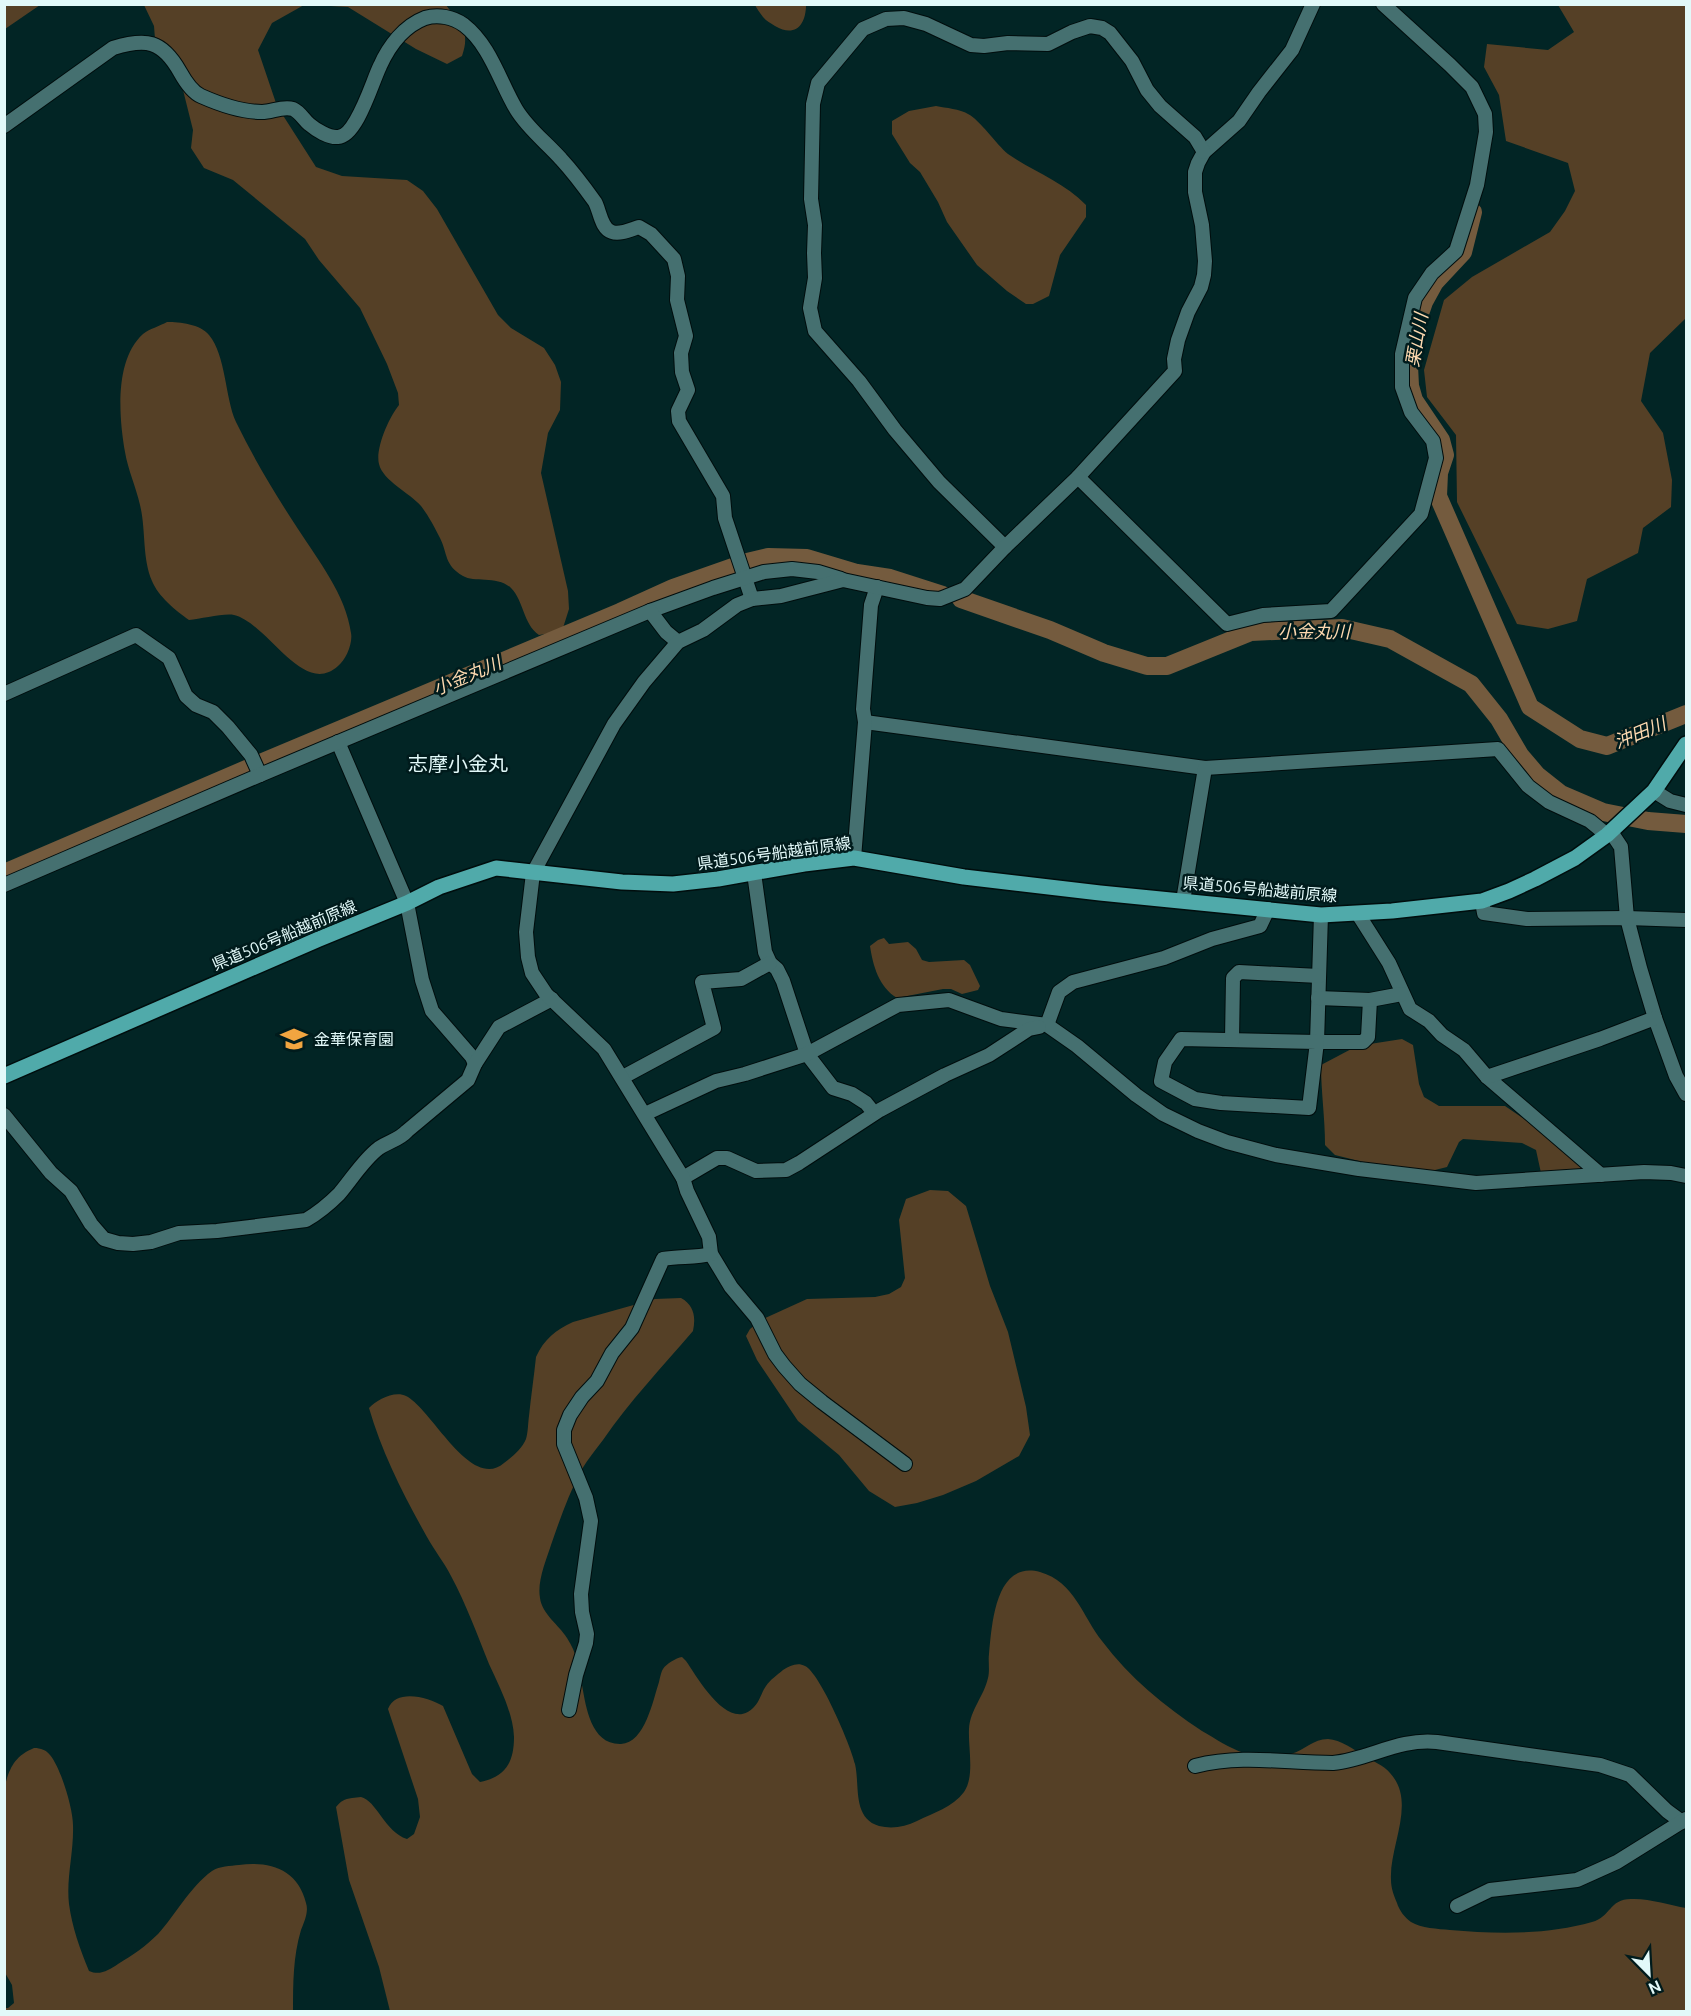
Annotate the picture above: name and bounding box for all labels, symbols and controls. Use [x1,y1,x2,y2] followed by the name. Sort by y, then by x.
[1401,310,1431,368] water label: 栗山川
[1278,621,1352,641] water label: 小金丸川
[430,651,505,698] water label: 小金丸川
[1611,712,1670,751] water label: 沖田川
[408,752,508,775] district label: 志摩小金丸
[696,833,852,873] street label: 県道506号船越前原線
[1182,873,1338,905] street label: 県道506号船越前原線
[209,896,359,974] street label: 県道506号船越前原線
[279,1024,309,1054] school or university icon: 金華保育園
[314,1030,394,1048] place label: 金華保育園
[1619,1944,1679,2004] north arrow
[1646,1977,1664,1998] text: N

